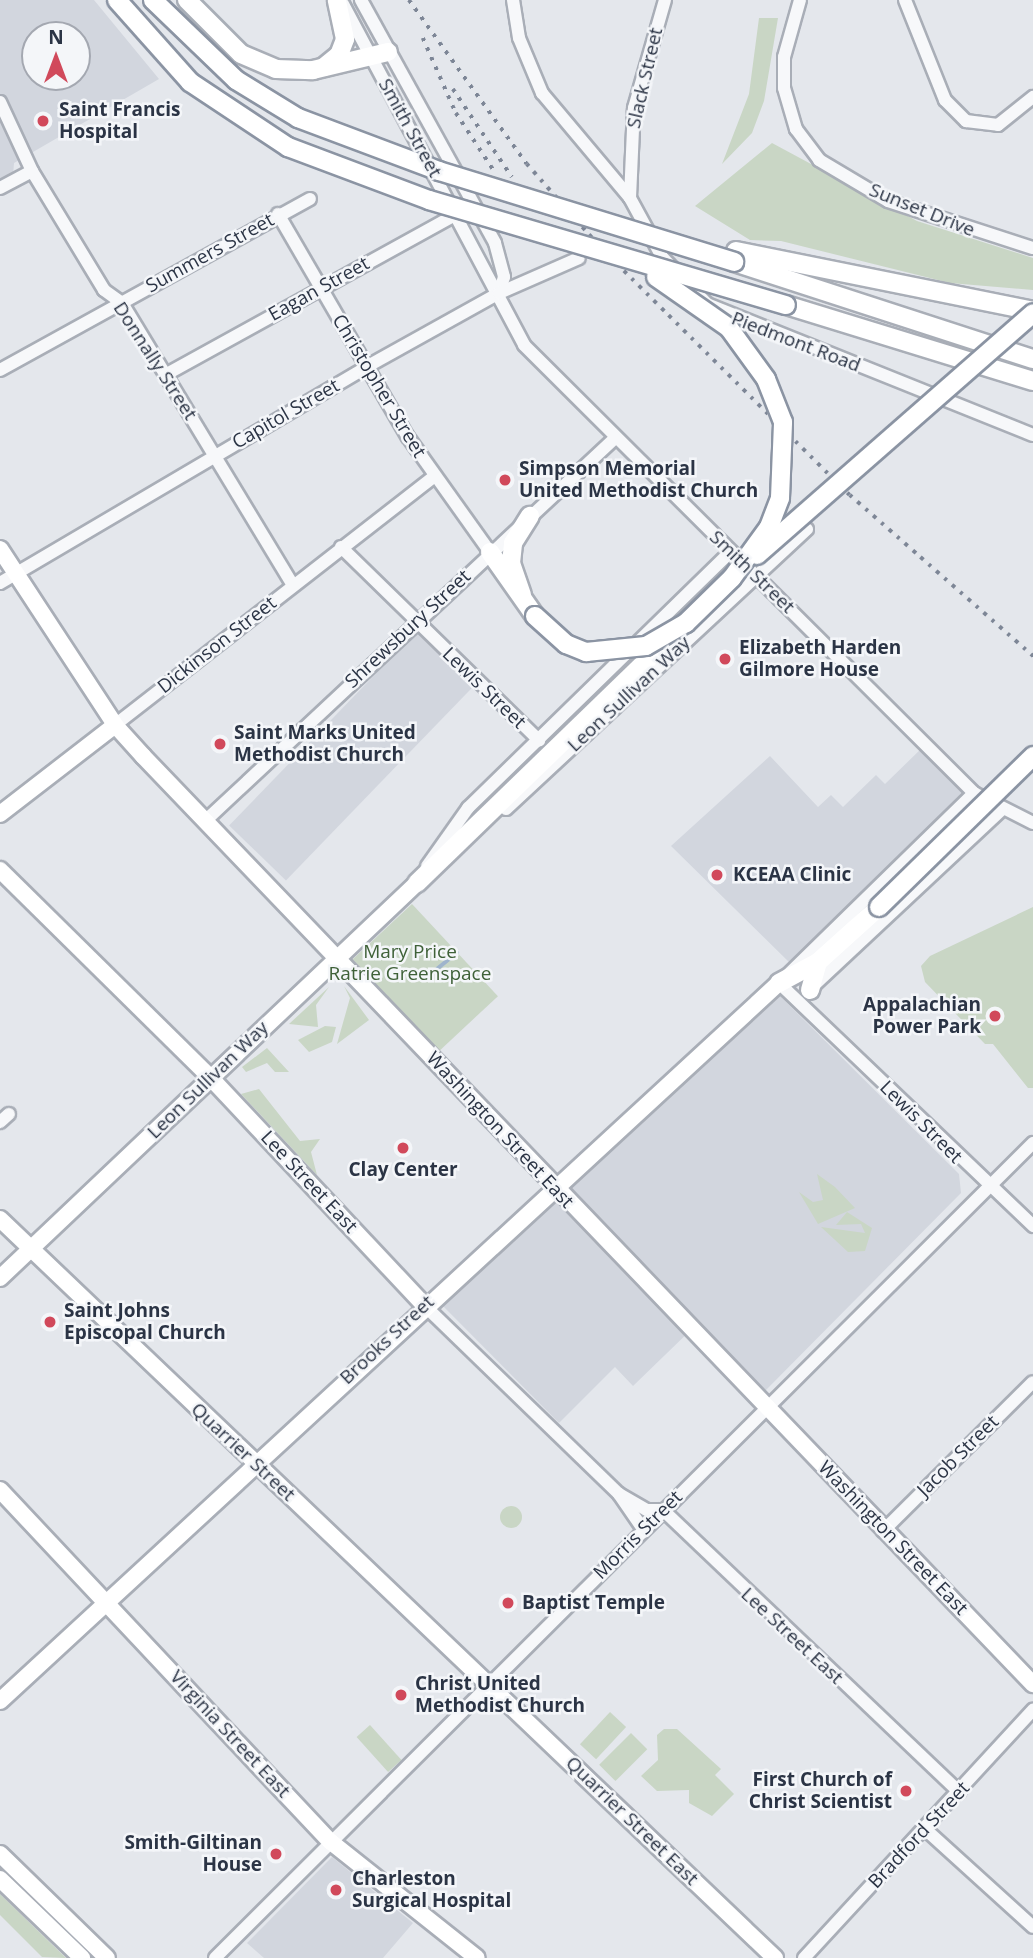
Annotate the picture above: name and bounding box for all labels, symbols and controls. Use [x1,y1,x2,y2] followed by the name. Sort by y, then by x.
[21,21,91,91] north arrow
[48,24,64,50] text: N
[622,25,668,131] street label: Slack Street
[374,75,446,181] street label: Smith Street
[59,99,180,143] place label: Saint Francis Hospital
[33,111,53,131] marker: Saint Francis Hospital
[866,179,978,241] street label: Sunset Drive
[142,208,278,298] street label: Summers Street
[265,252,373,326] street label: Eagan Street
[108,298,202,424] street label: Donnally Street
[728,307,864,377] street label: Piedmont Road
[327,310,431,462] street label: Christopher Street
[228,374,344,454] street label: Capitol Street
[519,458,758,502] place label: Simpson Memorial United Methodist Church
[497,472,513,488] marker: Simpson Memorial United Methodist Church
[705,526,799,618] street label: Smith Street
[341,565,475,693] street label: Shrewsbury Street
[153,592,281,698] street label: Dickinson Street
[563,631,695,757] street label: Leon Sullivan Way
[739,637,901,681] place label: Elizabeth Harden Gilmore House
[438,643,530,733] street label: Lewis Street
[717,651,733,667] marker: Elizabeth Harden Gilmore House
[234,722,416,766] place label: Saint Marks United Methodist Church
[212,736,228,752] marker: Saint Marks United Methodist Church
[733,864,851,886] place label: KCEAA Clinic
[707,865,727,885] marker: KCEAA Clinic
[329,941,491,985] park label: Mary Price Ratrie Greenspace
[863,994,981,1038] place label: Appalachian Power Park
[987,1008,1003,1024] marker: Appalachian Power Park
[143,1016,273,1144] street label: Leon Sullivan Way
[422,1047,578,1213] street label: Washington Street East
[875,1076,967,1168] street label: Lewis Street
[256,1126,362,1238] street label: Lee Street East
[395,1140,411,1156] marker: Clay Center
[348,1159,458,1181] place label: Clay Center
[335,1291,439,1389] street label: Brooks Street
[64,1300,226,1344] place label: Saint Johns Episcopal Church
[42,1314,58,1330] marker: Saint Johns Episcopal Church
[186,1398,300,1506] street label: Quarrier Street
[913,1411,1003,1501] street label: Jacob Street
[813,1456,973,1620] street label: Washington Street East
[589,1486,687,1584] street label: Morris Street
[736,1583,848,1689] street label: Lee Street East
[522,1592,665,1614] place label: Baptist Temple
[500,1595,516,1611] marker: Baptist Temple
[165,1666,295,1802] street label: Virginia Street East
[415,1673,585,1717] place label: Christ United Methodist Church
[393,1687,409,1703] marker: Christ United Methodist Church
[561,1752,703,1890] street label: Quarrier Street East
[749,1769,892,1813] place label: First Church of Christ Scientist
[864,1777,974,1893] street label: Bradford Street
[898,1783,914,1799] marker: First Church of Christ Scientist
[124,1832,262,1876] place label: Smith-Giltinan House
[268,1846,284,1862] marker: Smith-Giltinan House
[352,1868,511,1912] place label: Charleston Surgical Hospital
[326,1880,346,1900] marker: Charleston Surgical Hospital

